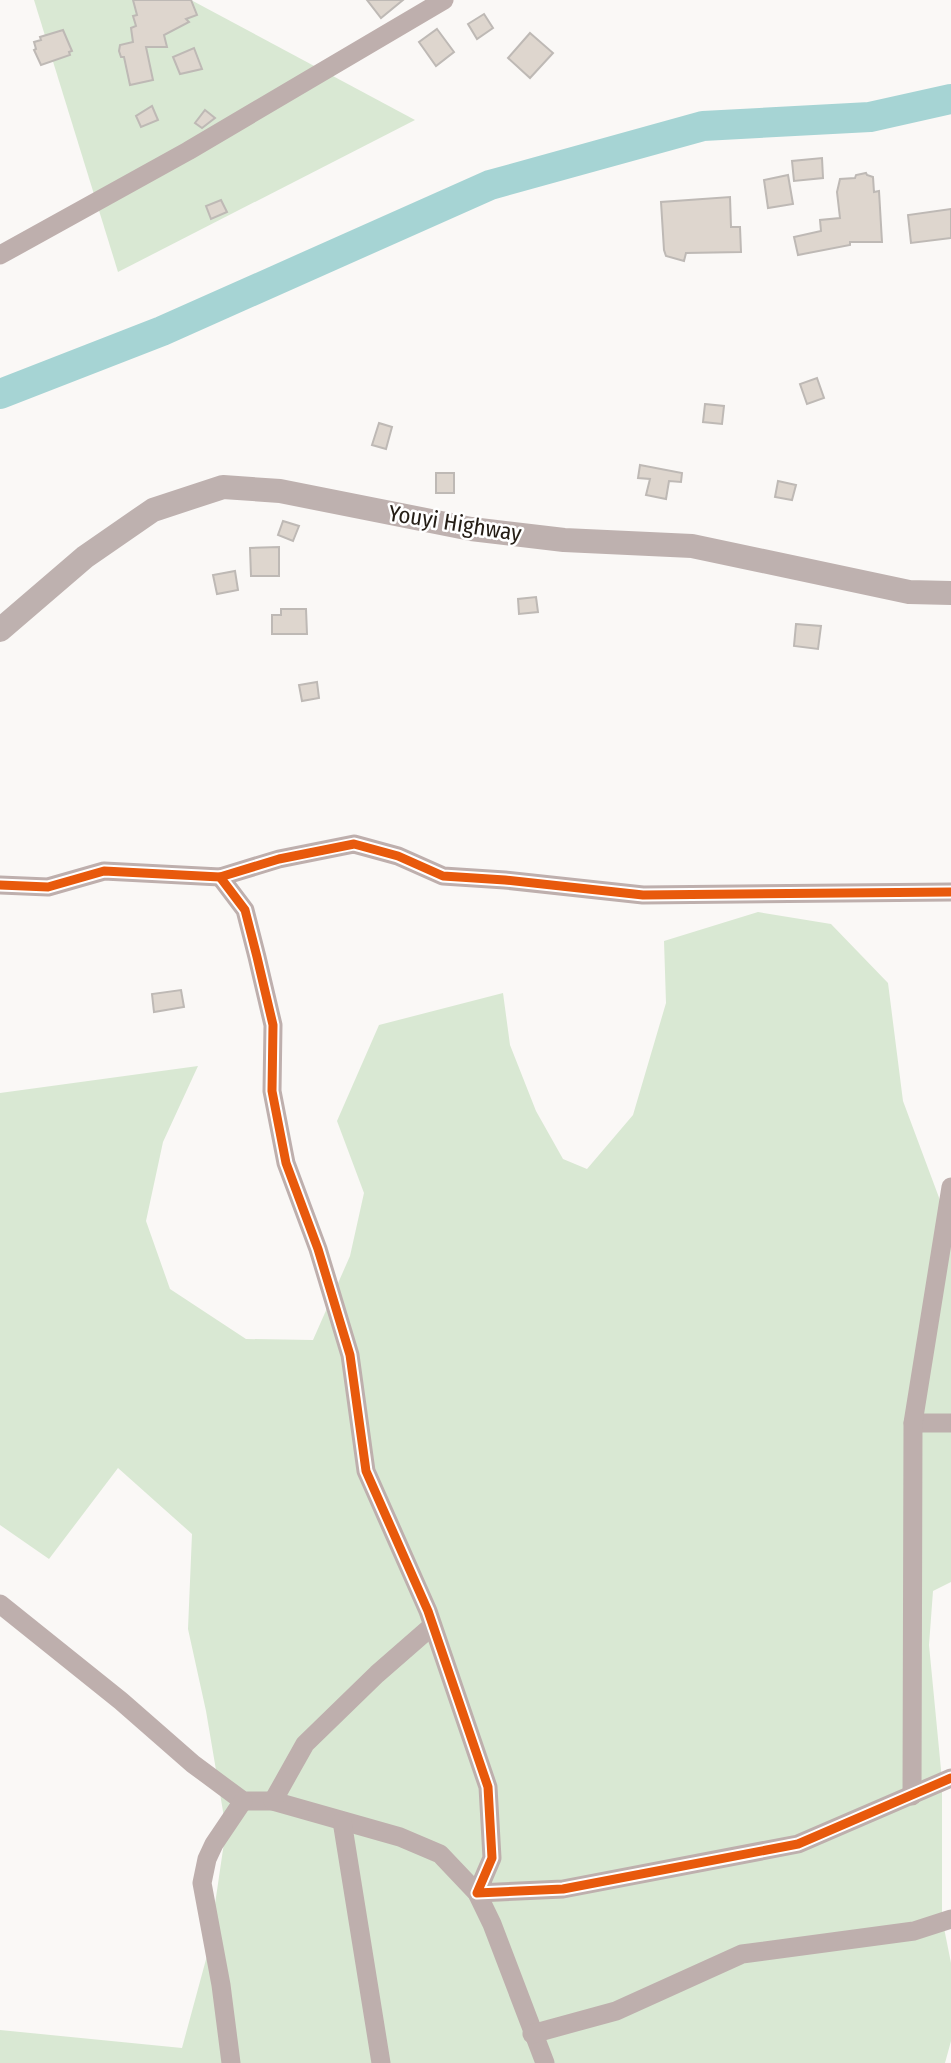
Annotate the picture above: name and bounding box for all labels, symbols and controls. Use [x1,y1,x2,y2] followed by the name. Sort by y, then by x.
[386,499,524,547] street label: Youyi Highway

